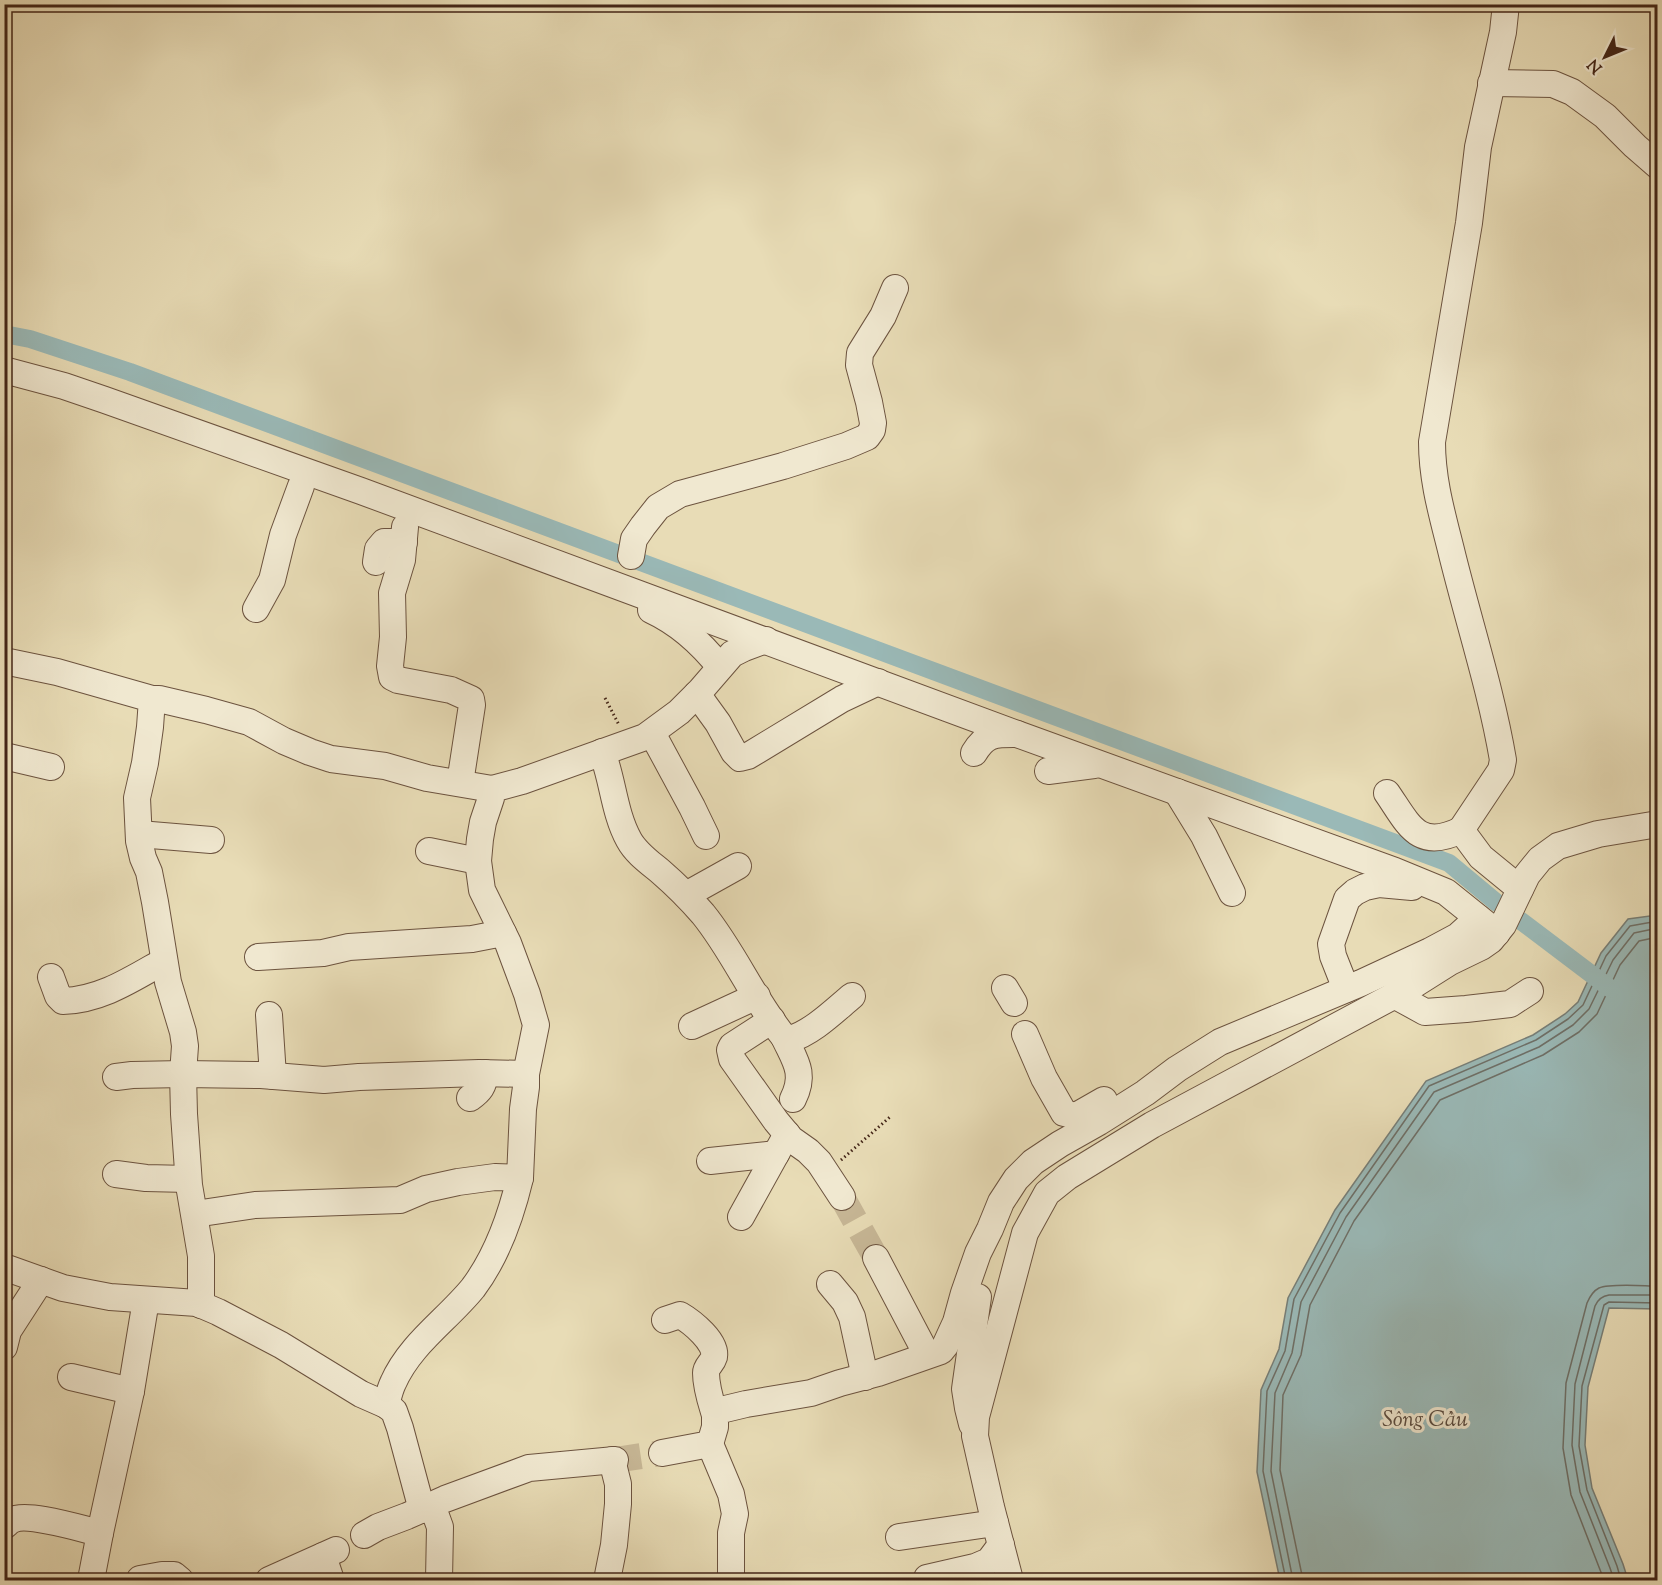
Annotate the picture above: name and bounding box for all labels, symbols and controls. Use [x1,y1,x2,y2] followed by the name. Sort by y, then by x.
[1575,27,1635,87] north arrow
[1583,53,1609,78] text: N
[1382,1405,1468,1437] water label: Sông Cầu

